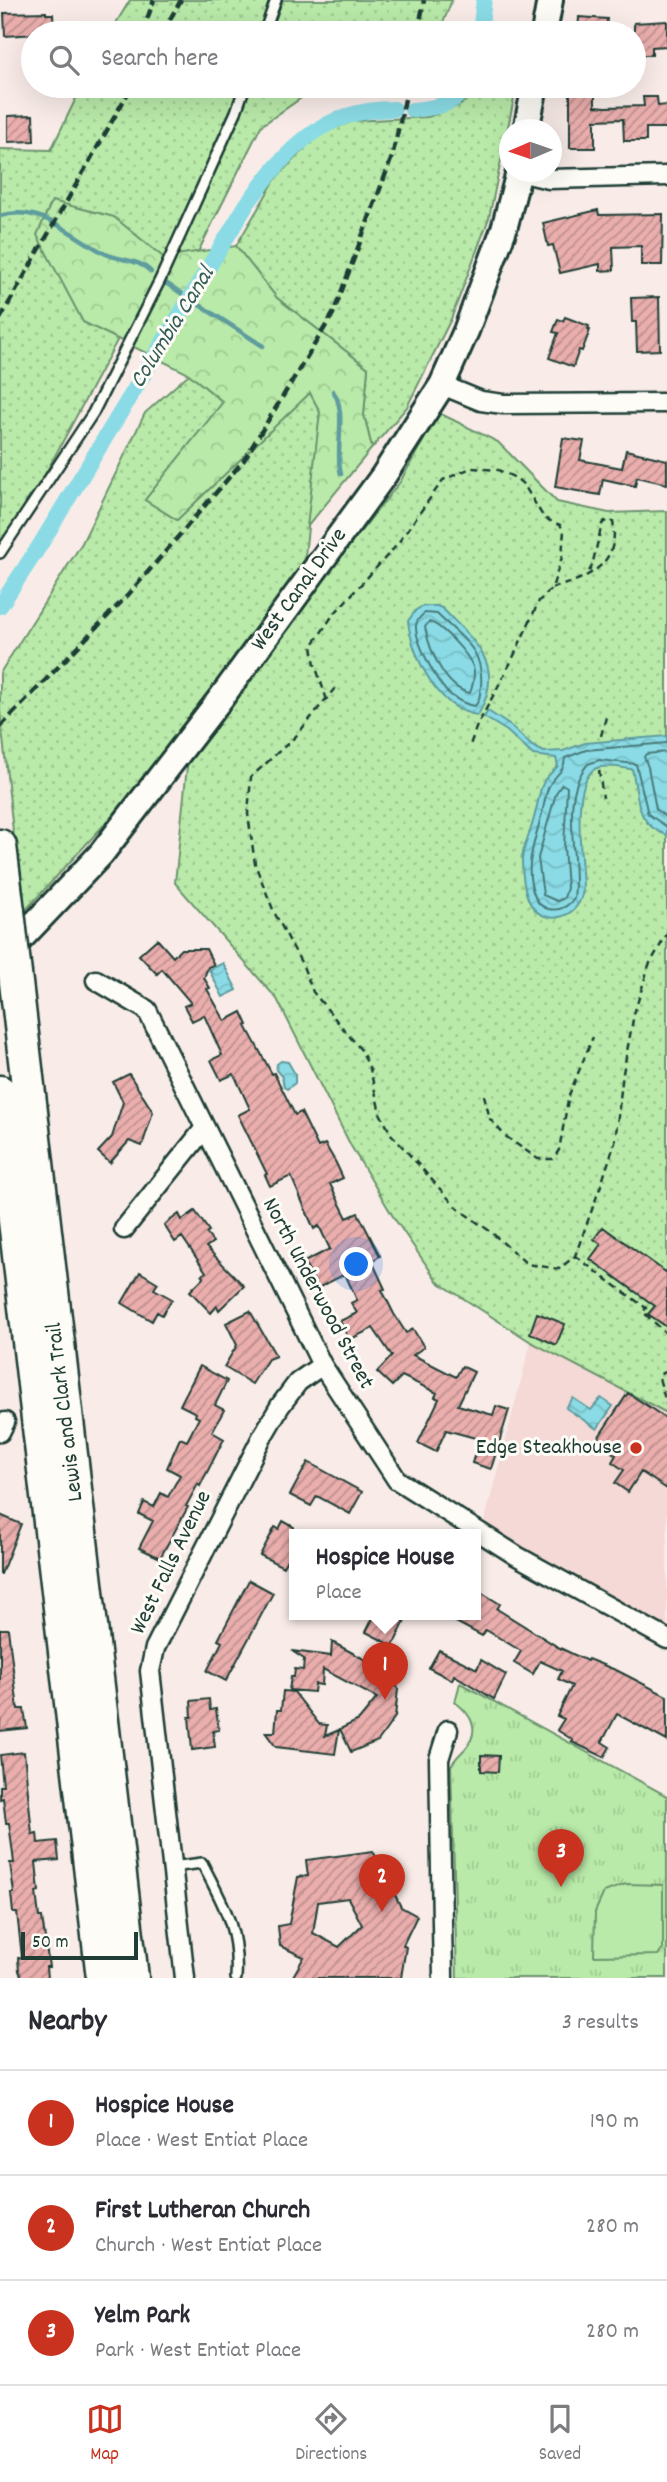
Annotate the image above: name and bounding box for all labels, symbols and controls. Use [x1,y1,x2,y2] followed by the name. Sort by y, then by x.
[21,21,646,98] search box
[45,41,83,79] icon: search
[101,41,219,78] text: Search here
[499,119,562,182] north arrow
[122,259,225,395] water label: Columbia Canal
[244,521,356,659] street label: West Canal Drive
[252,1192,382,1396] street label: North Underwood Street
[339,1247,373,1281] your location
[39,1320,93,1503] street label: Lewis and Clark Trail
[476,1432,622,1465] place label: Edge Steakhouse
[628,1440,644,1456] marker: Edge Steakhouse
[123,1485,221,1641] street label: West Falls Avenue
[289,1529,481,1620] popup
[316,1540,454,1577] text: Hospice House
[316,1577,362,1610] text: Place
[362,1642,408,1700] pin: 1
[538,1829,584,1887] pin: 3
[359,1854,405,1912] pin: 2
[21,1929,138,1961] scale bar
[32,1930,69,1957] text: 50 m
[28,2002,106,2045] text: Nearby
[562,2007,639,2040] text: 3 results
[95,2088,234,2125] text: Hospice House
[48,2106,54,2139] text: 1
[590,2106,639,2139] text: 190 m
[95,2125,308,2158] text: Place · West Entiat Place
[95,2193,310,2230] text: First Lutheran Church
[46,2211,56,2244] text: 2
[586,2211,639,2244] text: 280 m
[95,2230,322,2263] text: Church · West Entiat Place
[95,2298,190,2335] text: Yelm Park
[46,2316,56,2349] text: 3
[586,2316,639,2349] text: 280 m
[95,2335,301,2368] text: Park · West Entiat Place
[86,2400,124,2469] tab: Map
[295,2400,367,2469] tab: Directions
[539,2400,581,2469] tab: Saved

